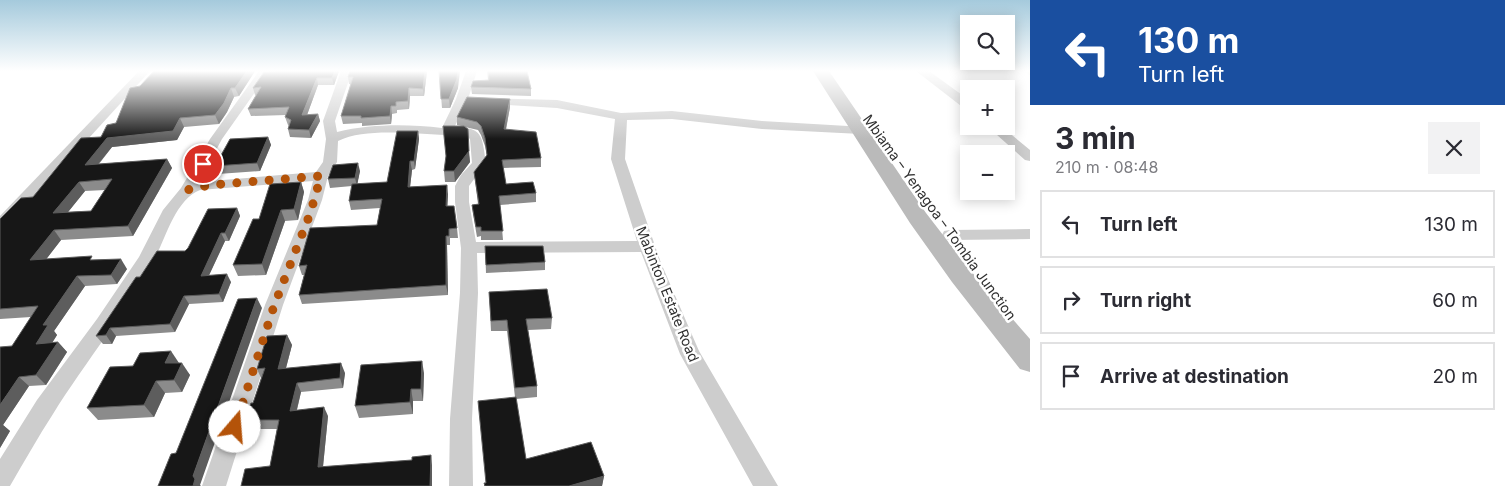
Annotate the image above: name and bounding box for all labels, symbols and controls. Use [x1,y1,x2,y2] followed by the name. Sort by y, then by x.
[960,15,1015,200] map controls
[960,15,1015,70] button: search
[1138,19,1240,61] text: 130 m
[1055,20,1120,85] icon: left
[1138,61,1224,87] text: Turn left
[960,80,1015,135] button: +
[860,111,1020,323] street label: Mbiama – Yenagoa – Tombia Junction
[1055,120,1136,156] text: 3 min
[1428,122,1480,174] button: close
[182,143,224,185] pin
[960,145,1015,200] button: −
[189,150,217,178] icon: arrive
[1055,157,1158,177] text: 210 m · 08:48
[1057,210,1085,238] icon: left
[1100,213,1178,236] text: Turn left
[1425,213,1478,236] text: 130 m
[633,224,703,364] street label: Mabinton Estate Road
[1057,286,1085,314] icon: right
[1100,289,1191,312] text: Turn right
[1432,289,1478,312] text: 60 m
[1057,362,1085,390] icon: arrive
[1100,365,1289,388] text: Arrive at destination
[1432,365,1478,388] text: 20 m
[208,400,260,452] position arrow

